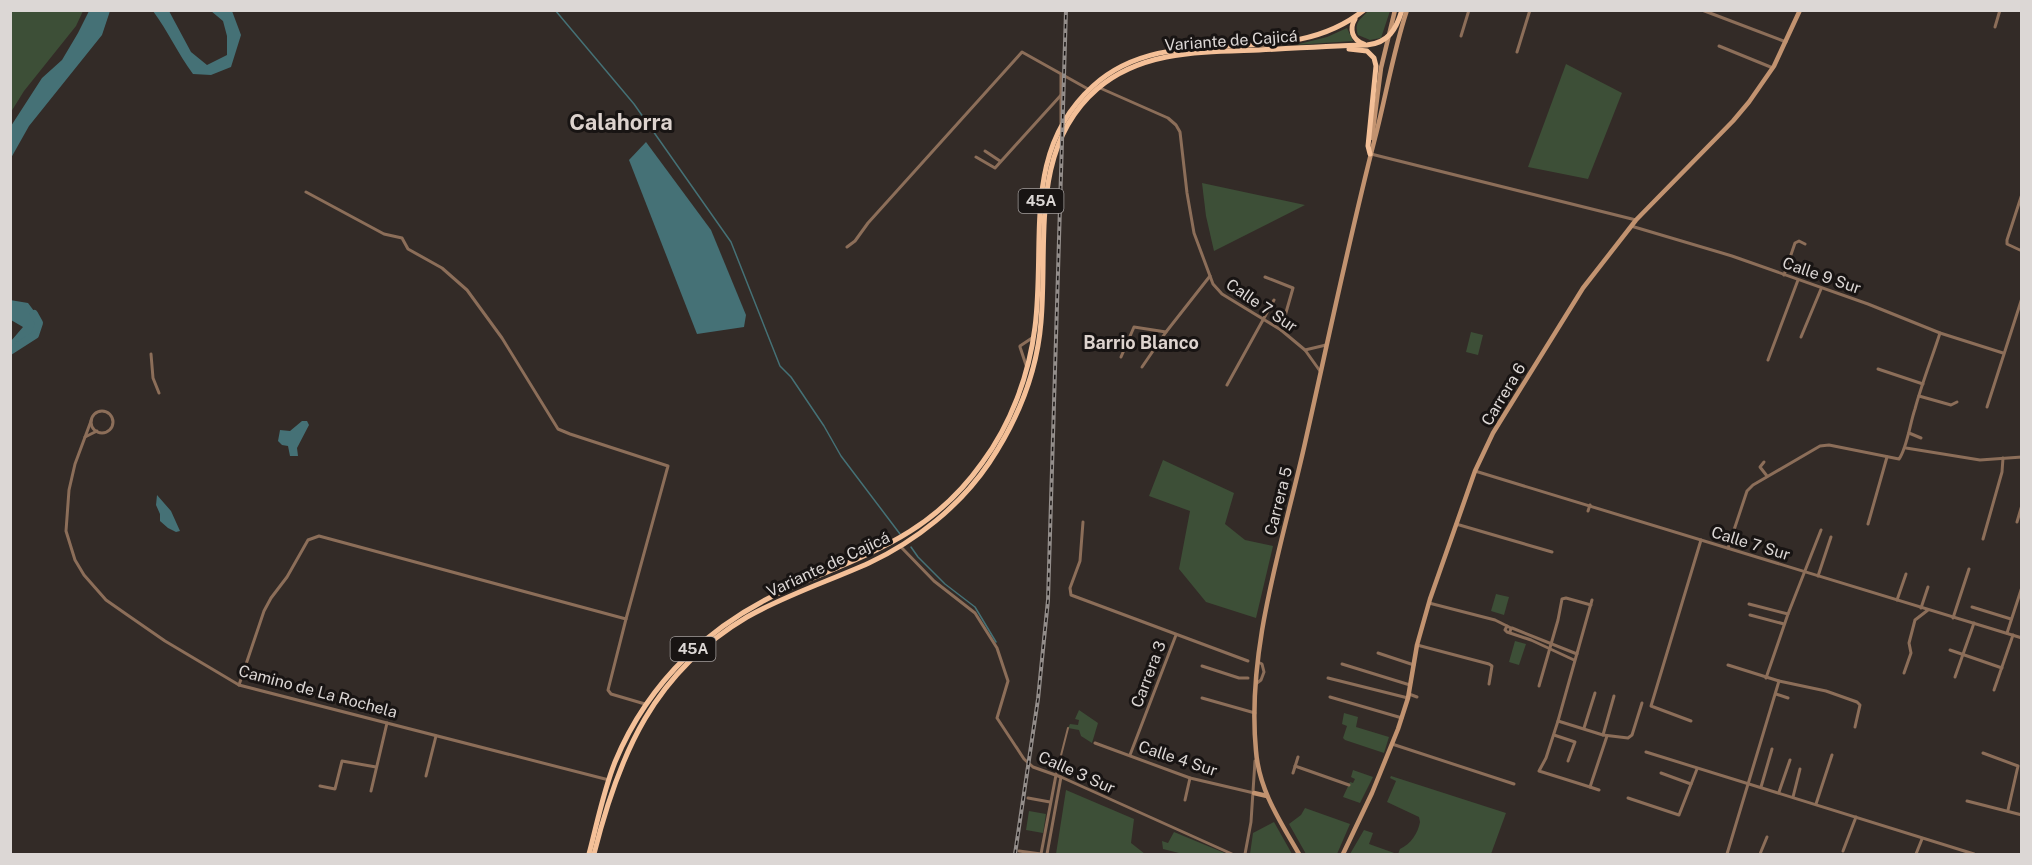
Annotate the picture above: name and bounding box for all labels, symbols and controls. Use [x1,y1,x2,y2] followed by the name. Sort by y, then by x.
[1164,26,1298,55] street label: Variante de Cajicá
[569,109,673,135] district label: Calahorra
[1018,189,1064,213] road number: 45A
[1780,253,1864,298] street label: Calle 9 Sur
[1223,275,1301,336] street label: Calle 7 Sur
[1083,332,1199,353] district label: Barrio Blanco
[1477,359,1530,429] street label: Carrera 6
[1261,465,1296,537] street label: Carrera 5
[1709,522,1793,564] street label: Calle 7 Sur
[764,528,893,601] street label: Variante de Cajicá
[670,637,716,661] road number: 45A
[1127,638,1170,710] street label: Carrera 3
[236,661,399,722] street label: Camino de La Rochela
[1136,737,1220,780] street label: Calle 4 Sur
[1035,747,1118,798] street label: Calle 3 Sur

